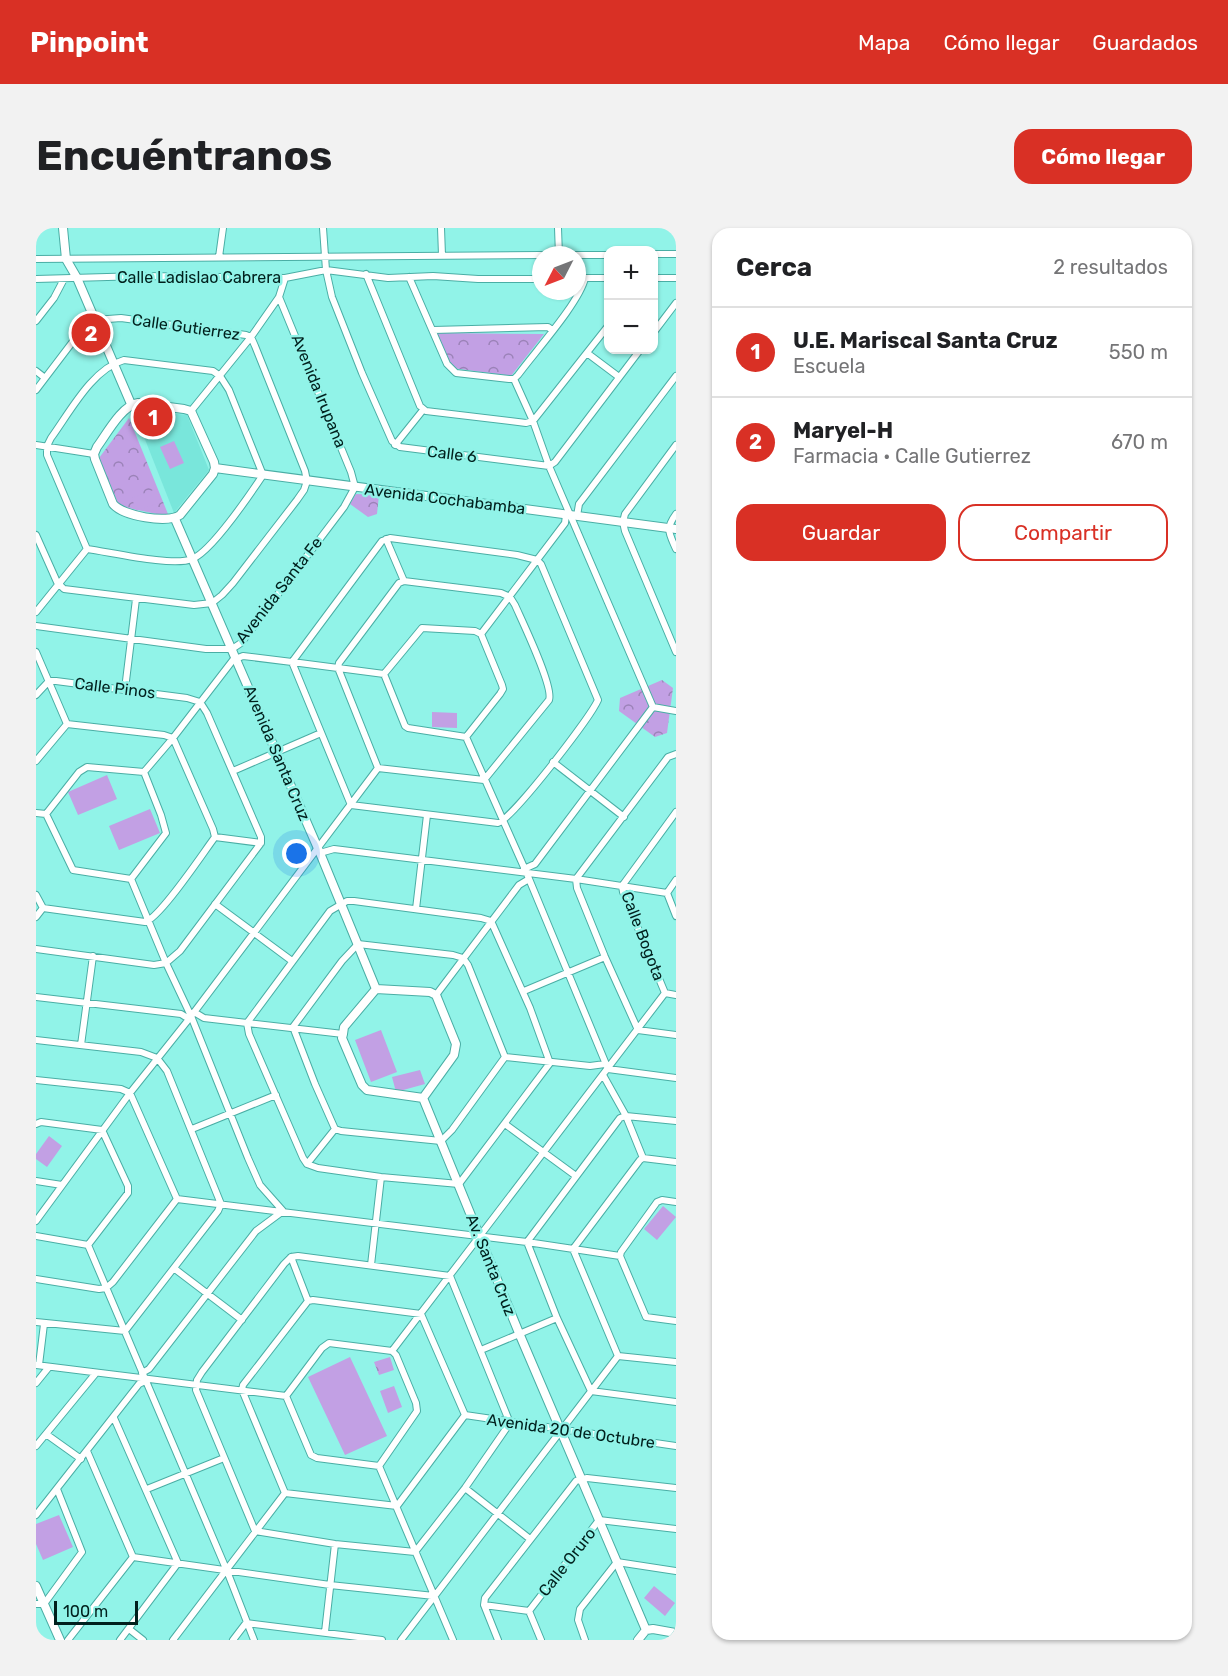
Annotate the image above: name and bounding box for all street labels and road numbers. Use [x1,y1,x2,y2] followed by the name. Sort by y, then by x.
[117,268,281,287] street label: Calle Ladislao Cabrera
[131,310,241,344] street label: Calle Gutierrez
[288,332,350,450] street label: Avenida Irupana
[426,442,478,467] street label: Calle 6
[364,480,526,518] street label: Avenida Cochabamba
[232,533,326,647] street label: Avenida Santa Fe
[73,674,157,702] street label: Calle Pinos
[240,682,314,824] street label: Avenida Santa Cruz
[617,889,669,983] street label: Calle Bogota
[462,1211,520,1319] street label: Av. Santa Cruz
[486,1410,656,1452] street label: Avenida 20 de Octubre
[534,1524,600,1600] street label: Calle Oruro

